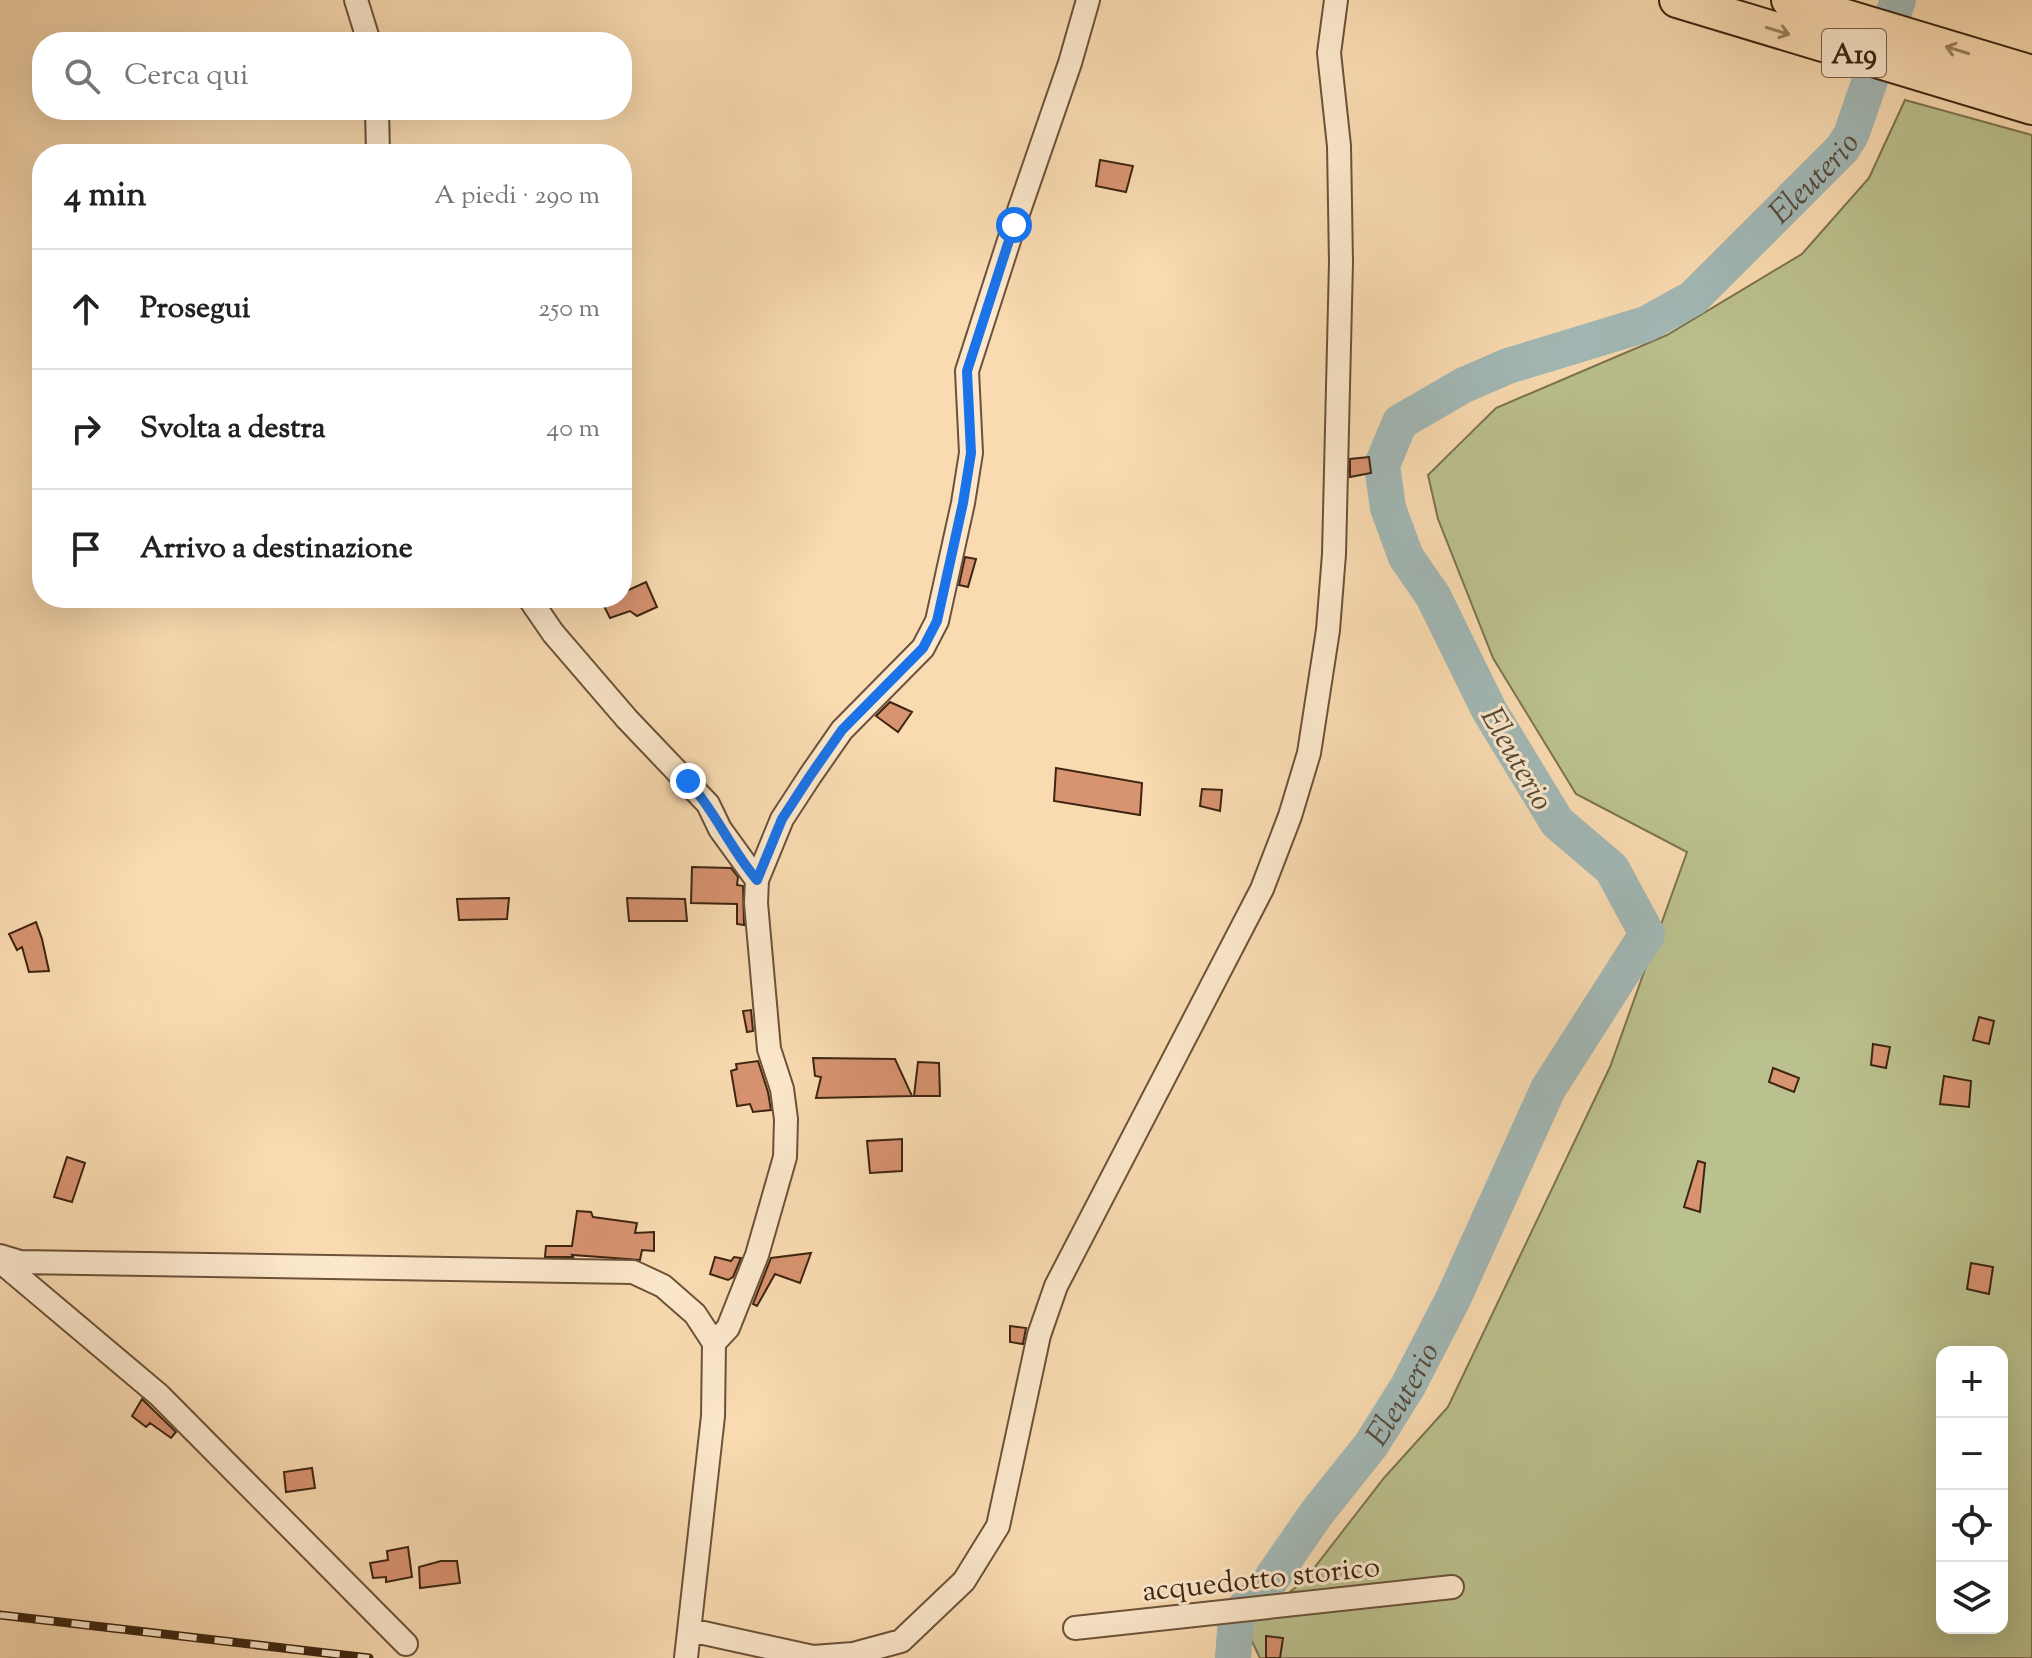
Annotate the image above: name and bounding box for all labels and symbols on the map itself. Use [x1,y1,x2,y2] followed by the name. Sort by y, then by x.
[1766,24,1791,39] one-way arrow
[1822,29,1886,77] road number: A19
[1945,42,1971,57] one-way arrow
[1759,125,1873,236] water label: Eleuterio
[996,207,1032,243] route start
[1467,699,1564,820] water label: Eleuterio
[670,763,706,799] route end
[1356,1335,1453,1456] water label: Eleuterio
[1140,1547,1382,1614] street label: acquedotto storico

